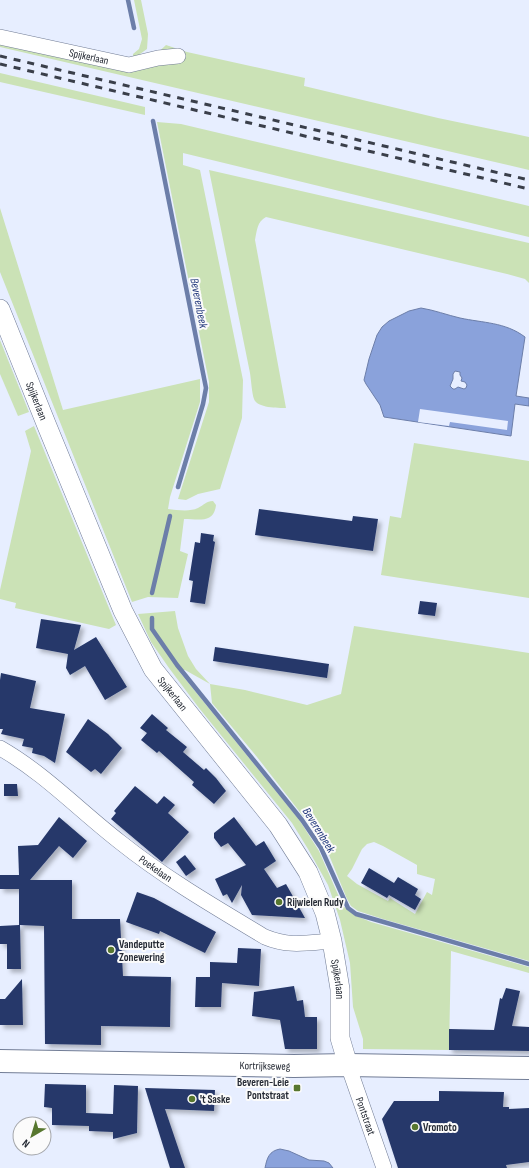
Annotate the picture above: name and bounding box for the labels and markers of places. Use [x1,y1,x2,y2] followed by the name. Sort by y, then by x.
[287,896,344,909] place label: Rijwielen Rudy
[274,897,284,907] marker: Rijwielen Rudy
[119,938,165,964] place label: Vandeputte Zonewering
[106,945,116,955] marker: Vandeputte Zonewering
[237,1076,289,1102] place label: Beveren-Leie Pontstraat
[292,1083,302,1093] marker: Beveren-Leie Pontstraat
[200,1093,231,1106] place label: 't Saske
[187,1094,197,1104] marker: 't Saske
[423,1121,457,1134] place label: Vromoto
[410,1122,420,1132] marker: Vromoto

